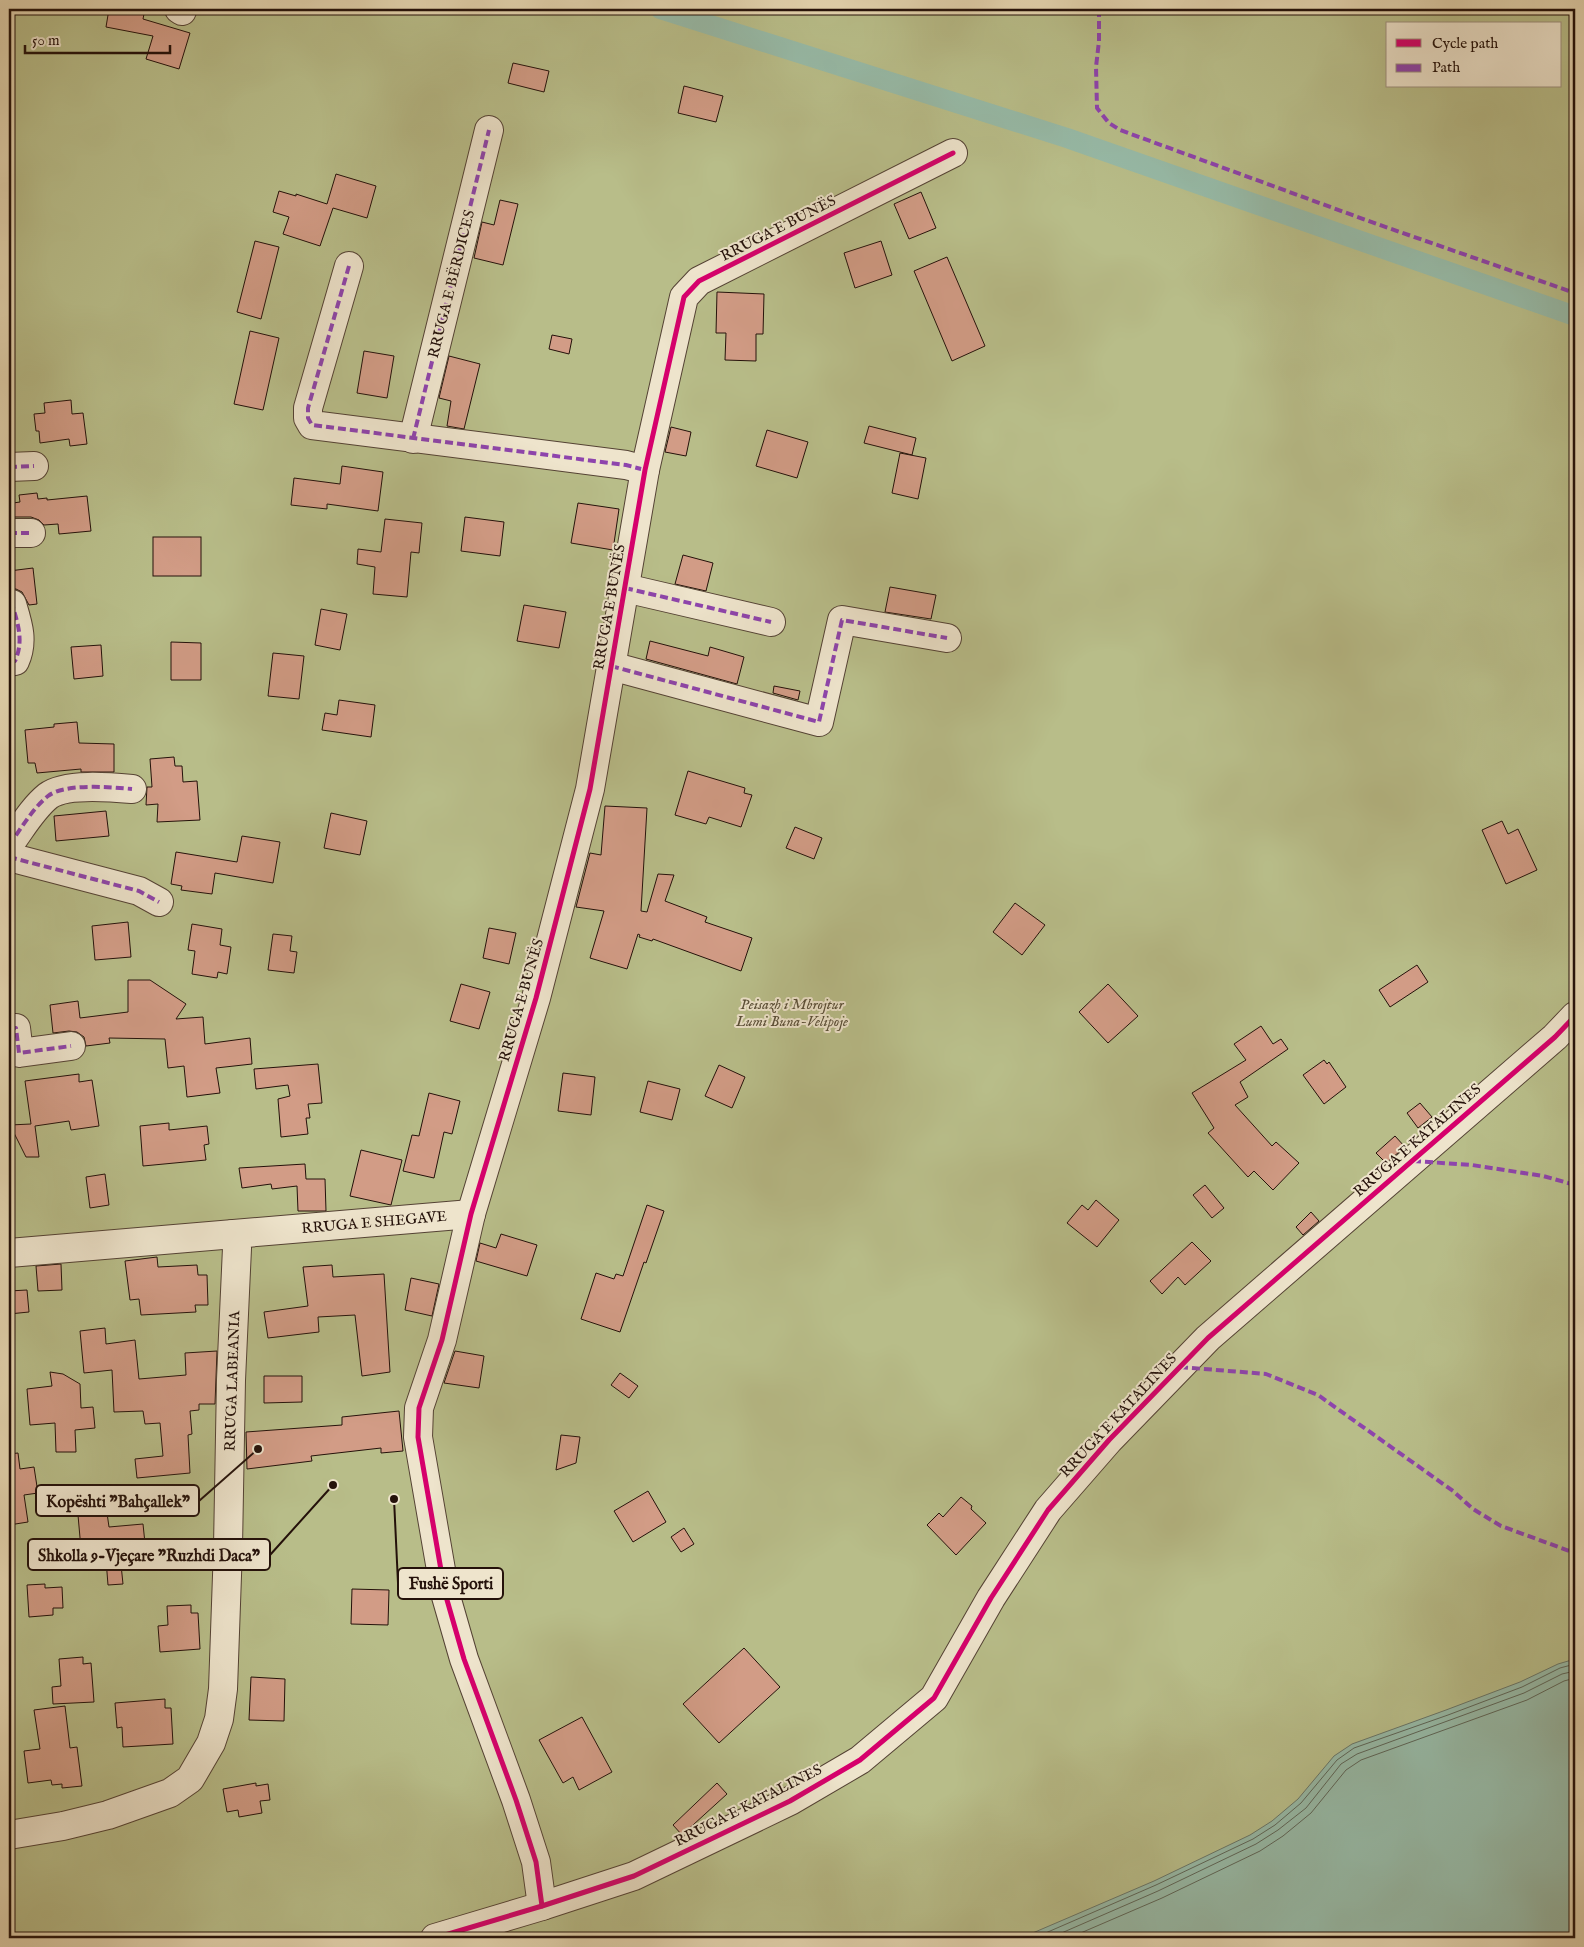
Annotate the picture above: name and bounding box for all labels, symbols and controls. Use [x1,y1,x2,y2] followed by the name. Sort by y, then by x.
[25,22,170,54] scale bar
[1386,22,1562,88] legend
[32,31,60,50] text: 50 m
[1432,34,1498,53] text: Cycle path
[1432,58,1460,77] text: Path
[717,191,839,266] street label: RRUGA E BUNËS
[424,208,479,360] street label: RRUGA E BËRDICES
[589,543,630,671] street label: RRUGA E BUNËS
[495,936,548,1064] street label: RRUGA E BUNËS
[735,995,848,1031] park label: Peisazh i Mbrojtur Lumi Buna-Velipoje
[1350,1080,1485,1201] street label: RRUGA E KATALINES
[300,1207,448,1238] street label: RRUGA E SHEGAVE
[221,1309,244,1452] street label: RRUGA LABEANIA
[1056,1349,1181,1481] street label: RRUGA E KATALINES
[36,1485,199,1516] callout: Kopështi "Bahçallek"
[46,1493,190,1513] text: Kopështi "Bahçallek"
[28,1539,270,1570] callout: Shkolla 9-Vjeçare "Ruzhdi Daca"
[38,1547,260,1567] text: Shkolla 9-Vjeçare "Ruzhdi Daca"
[398,1568,503,1599] callout: Fushë Sporti
[409,1575,494,1595] text: Fushë Sporti
[671,1760,825,1851] street label: RRUGA E KATALINES

